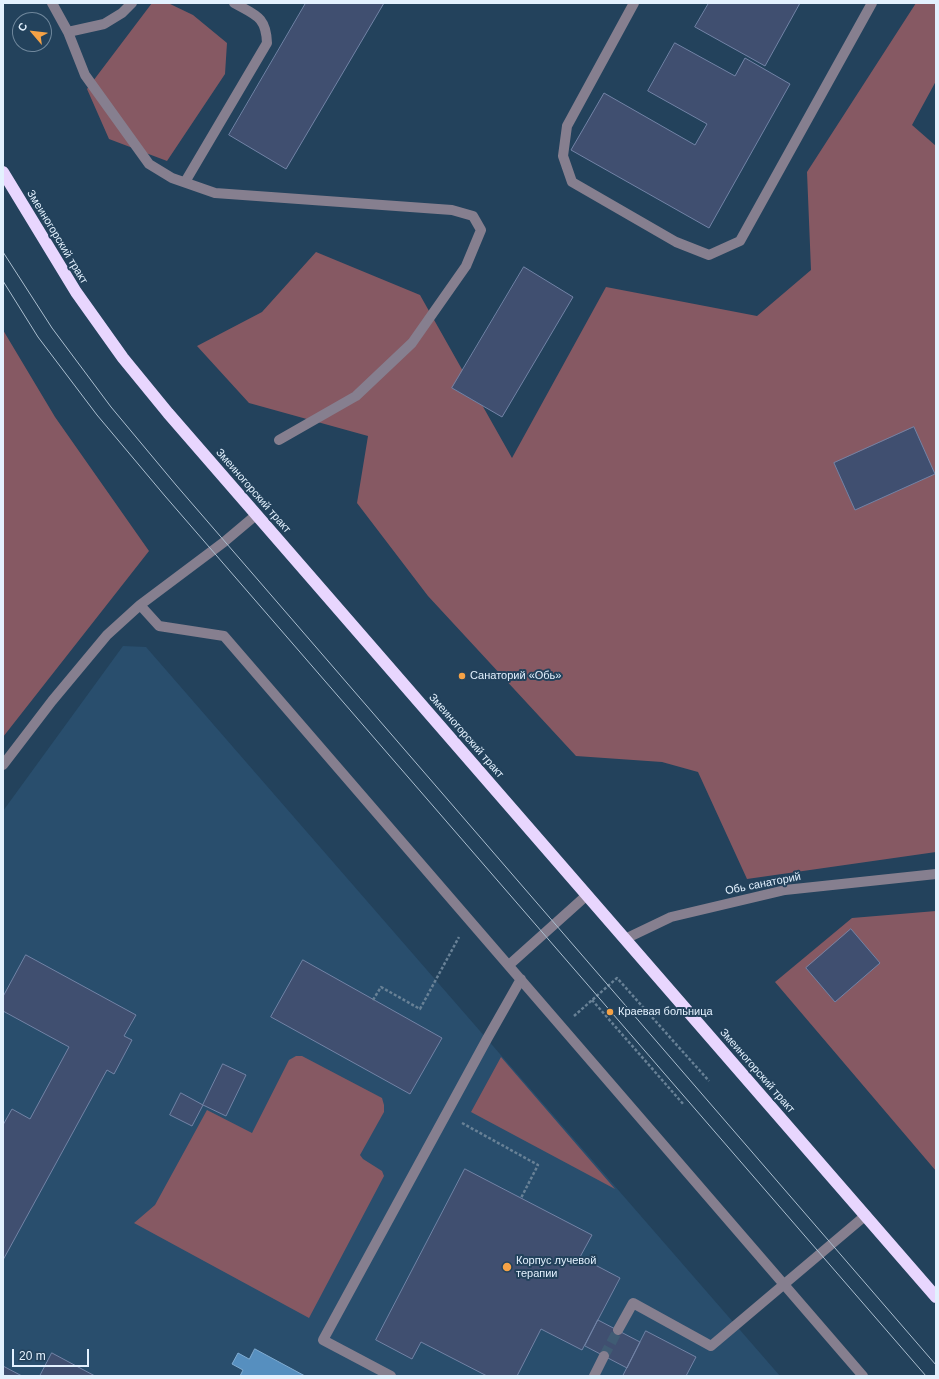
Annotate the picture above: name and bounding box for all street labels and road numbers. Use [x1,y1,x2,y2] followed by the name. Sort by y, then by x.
[24,187,90,287] street label: Змеиногорский тракт
[213,446,293,536] street label: Змеиногорский тракт
[426,691,506,781] street label: Змеиногорский тракт
[724,870,802,898] street label: Обь санаторий
[717,1026,797,1116] street label: Змеиногорский тракт

